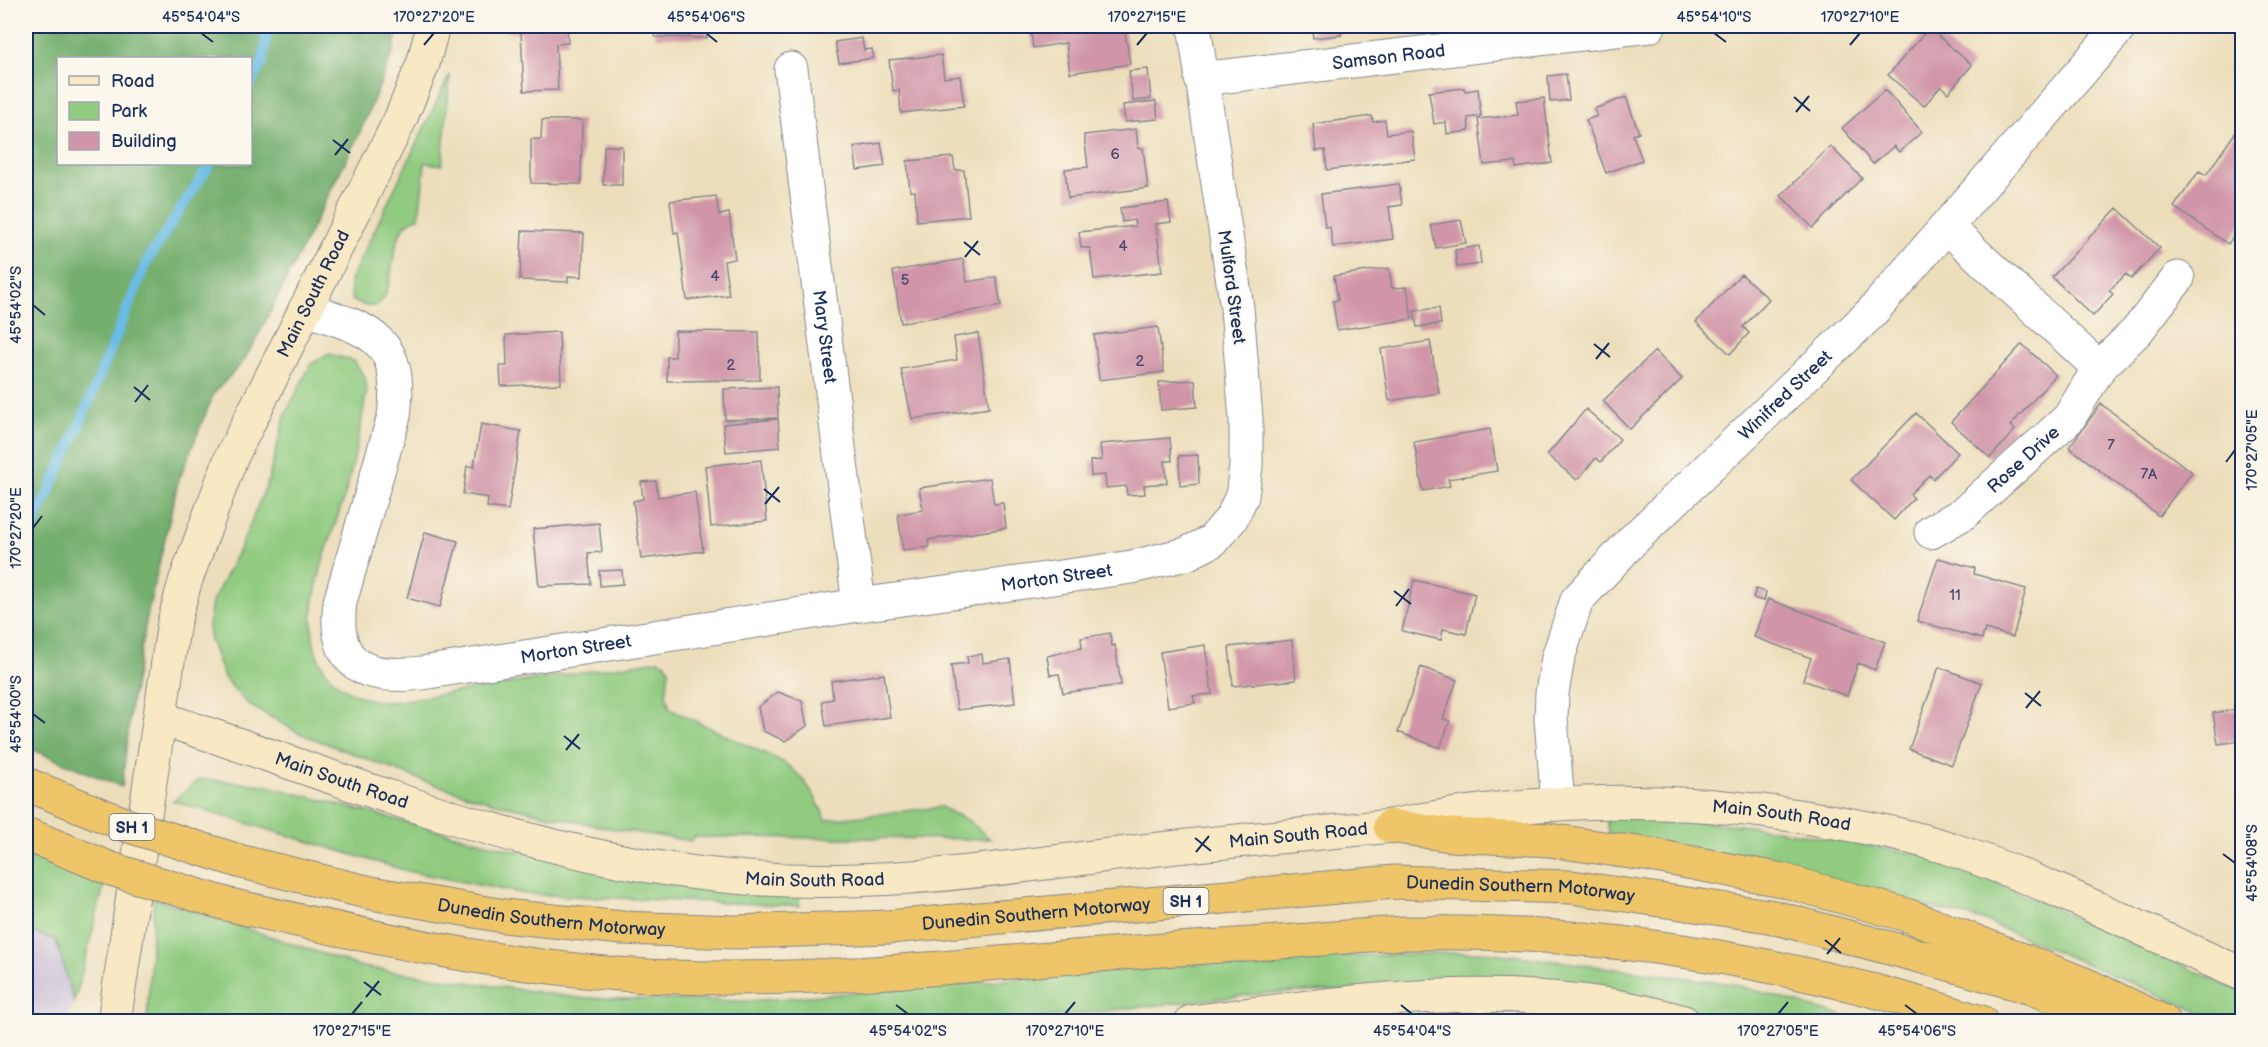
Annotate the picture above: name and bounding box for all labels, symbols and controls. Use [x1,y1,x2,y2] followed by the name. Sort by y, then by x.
[162,8,240,27] text: 45°54'04"S
[393,8,475,27] text: 170°27'20"E
[667,8,745,27] text: 45°54'06"S
[1108,8,1186,27] text: 170°27'15"E
[1677,8,1751,27] text: 45°54'10"S
[1821,8,1899,27] text: 170°27'10"E
[1331,40,1446,74] street label: Samson Road
[57,57,252,165] legend
[111,71,155,92] text: Road
[111,101,147,122] text: Park
[111,131,177,152] text: Building
[1110,145,1120,164] house number: 6
[273,227,354,361] street label: Main South Road
[1213,229,1250,346] street label: Mulford Street
[1118,237,1128,256] house number: 4
[7,266,26,344] text: 45°54'02"S
[710,267,720,286] house number: 4
[901,271,909,290] house number: 5
[808,289,841,385] street label: Mary Street
[1734,346,1837,445] street label: Winifred Street
[1136,352,1145,371] house number: 2
[727,356,736,375] house number: 2
[2243,409,2262,491] text: 170°27'05"E
[1983,422,2064,498] street label: Rose Drive
[2107,436,2115,455] house number: 7
[2141,465,2158,484] house number: 7A
[7,487,26,569] text: 170°27'20"E
[1000,560,1114,596] street label: Morton Street
[1949,586,1961,605] house number: 11
[519,631,633,669] street label: Morton Street
[7,675,26,753] text: 45°54'00"S
[272,748,411,813] street label: Main South Road
[1711,796,1852,836] street label: Main South Road
[110,814,154,840] road number: SH 1
[1228,818,1369,853] street label: Main South Road
[2243,824,2262,902] text: 45°54'08"S
[744,868,885,892] street label: Main South Road
[1406,872,1637,907] street label: Dunedin Southern Motorway
[1164,888,1208,914] road number: SH 1
[921,894,1152,935] street label: Dunedin Southern Motorway
[436,895,667,941] street label: Dunedin Southern Motorway
[313,1022,391,1041] text: 170°27'15"E
[869,1022,947,1041] text: 45°54'02"S
[1026,1022,1104,1041] text: 170°27'10"E
[1373,1022,1451,1041] text: 45°54'04"S
[1737,1022,1819,1041] text: 170°27'05"E
[1878,1022,1956,1041] text: 45°54'06"S

